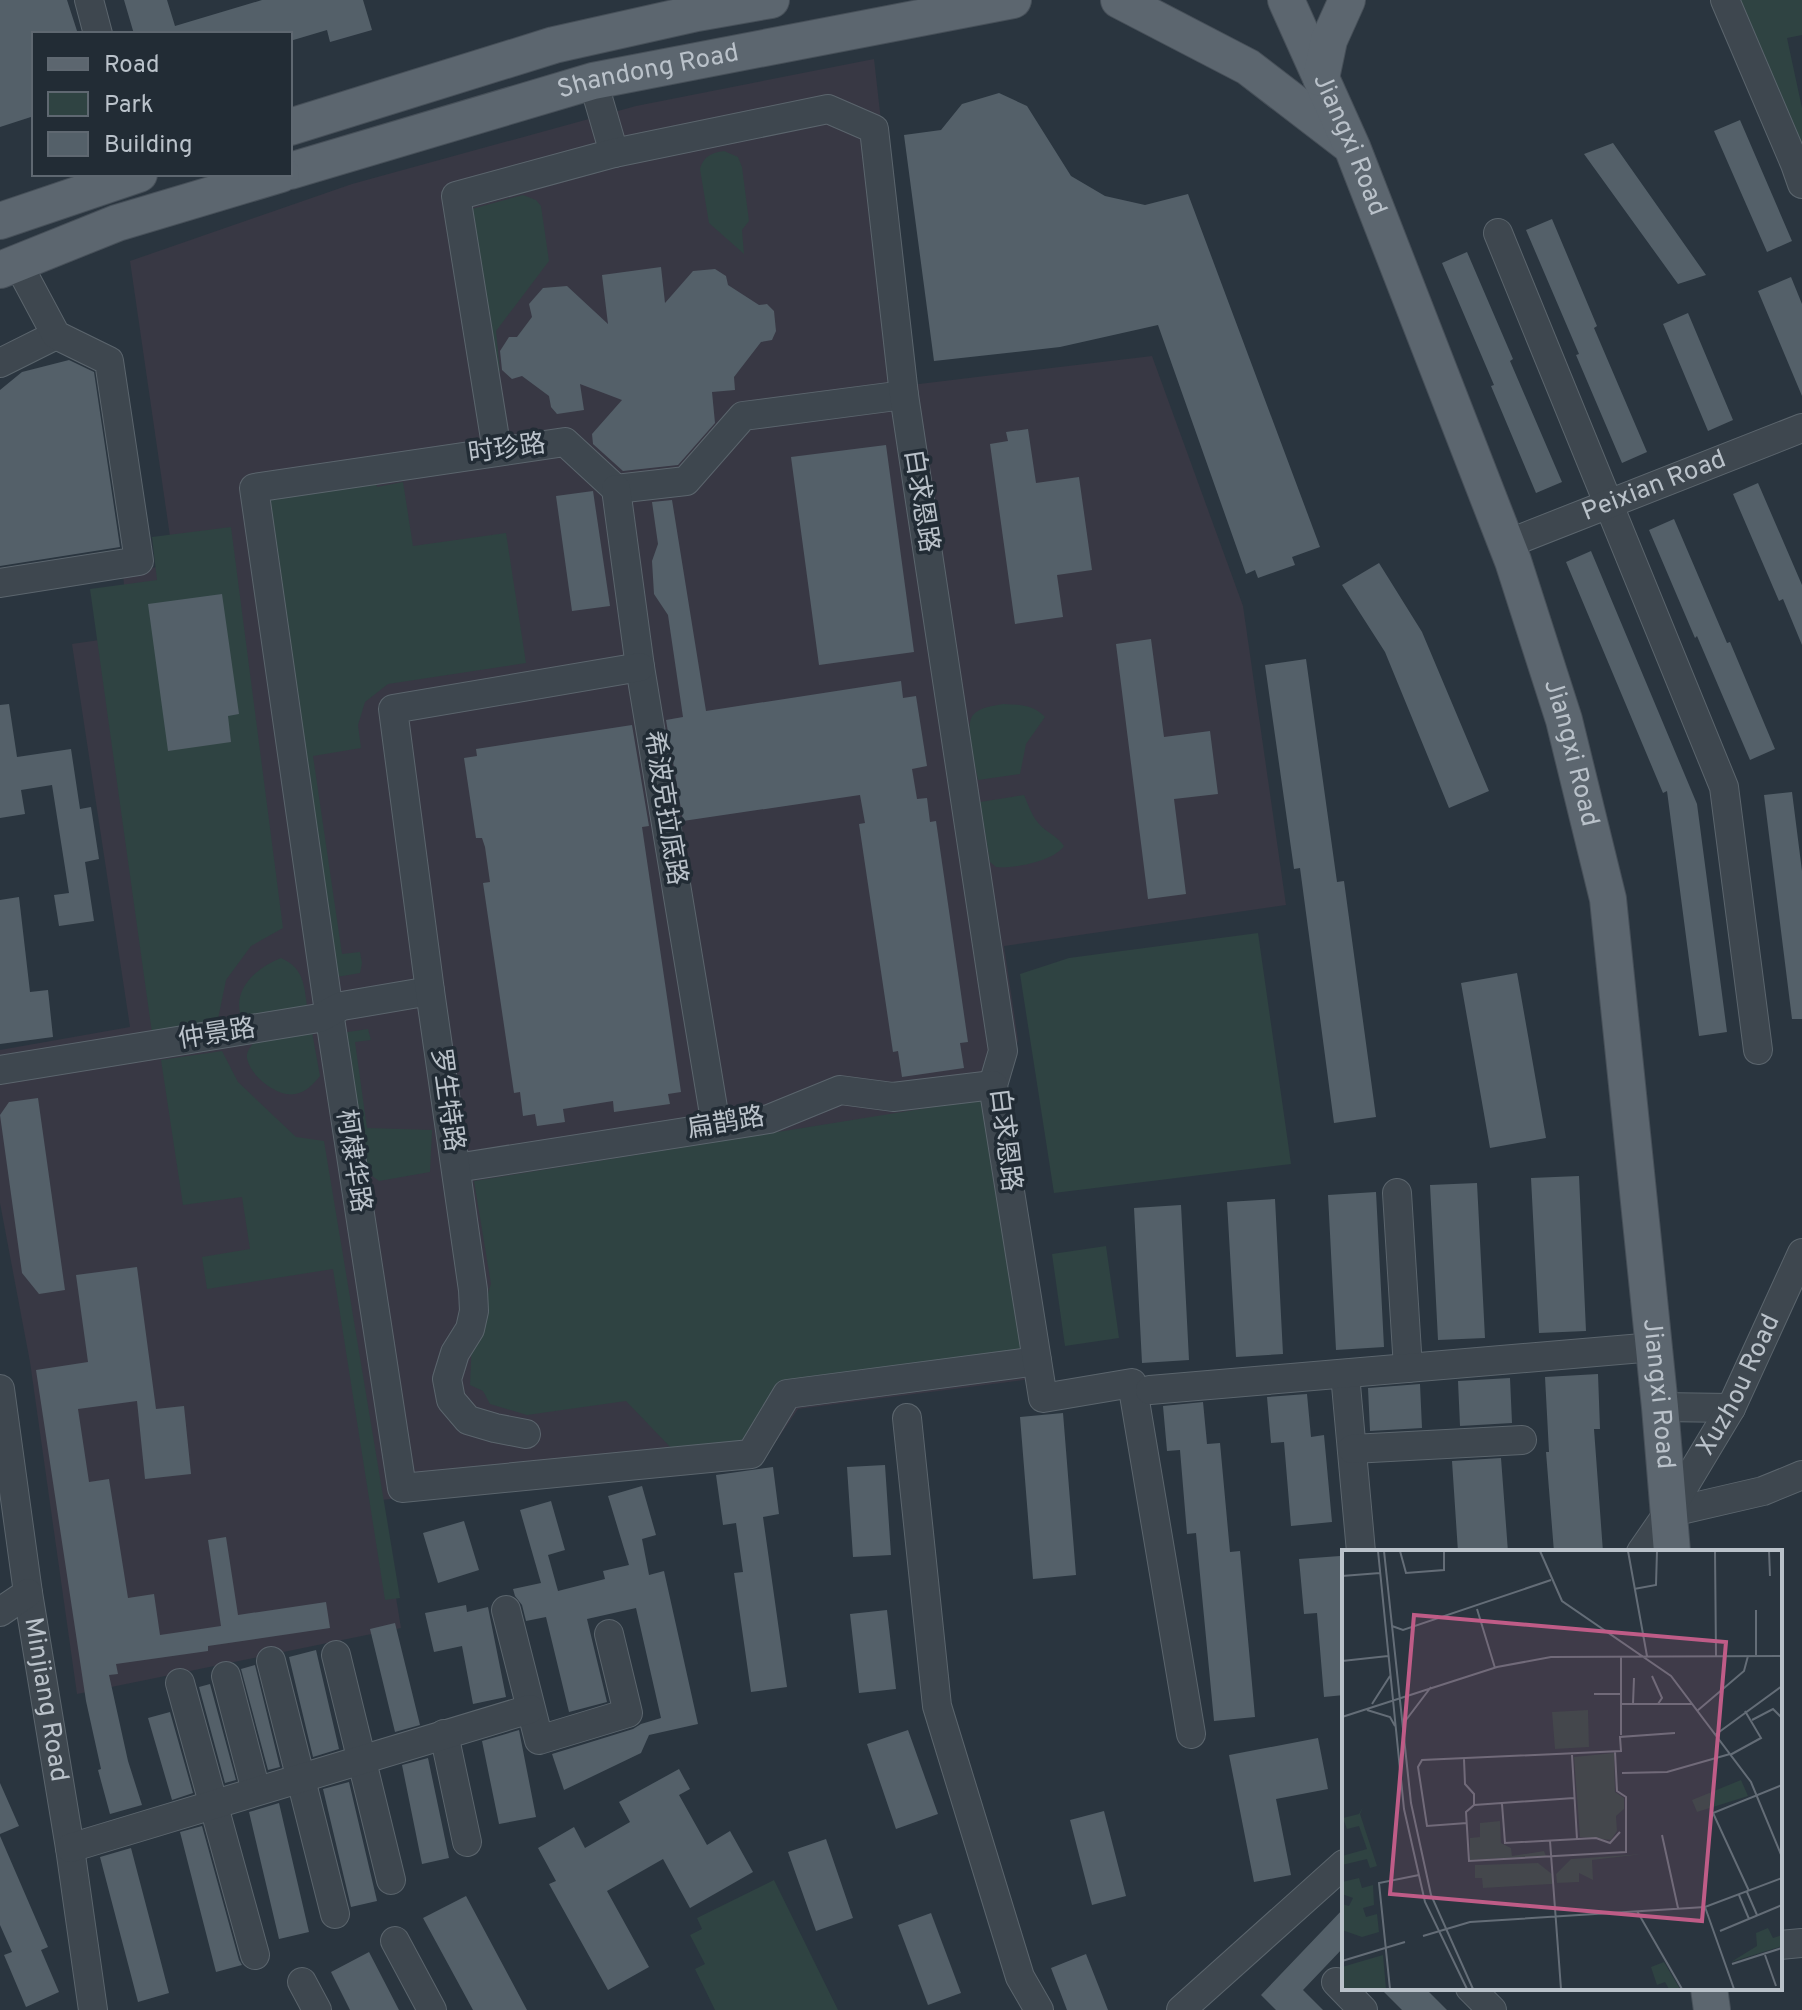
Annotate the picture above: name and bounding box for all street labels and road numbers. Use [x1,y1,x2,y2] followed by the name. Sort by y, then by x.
[554,37,742,107] street label: Shandong Road
[1305,68,1394,220] street label: Jiangxi Road
[466,428,548,472] street label: 时珍路
[1577,443,1731,529] street label: Peixian Road
[896,447,944,555] street label: 白求恩路
[1536,675,1606,830] street label: Jiangxi Road
[636,728,692,888] street label: 希波克拉底路
[176,1013,258,1057] street label: 仲景路
[422,1046,470,1154] street label: 罗生特路
[981,1086,1027,1194] street label: 白求恩路
[685,1101,767,1147] street label: 扁鹊路
[328,1107,376,1215] street label: 柯棣华路
[1690,1309,1788,1462] street label: Xuzhou Road
[1635,1317,1682,1470] street label: Jiangxi Road
[16,1615,75,1784] street label: Minjiang Road

